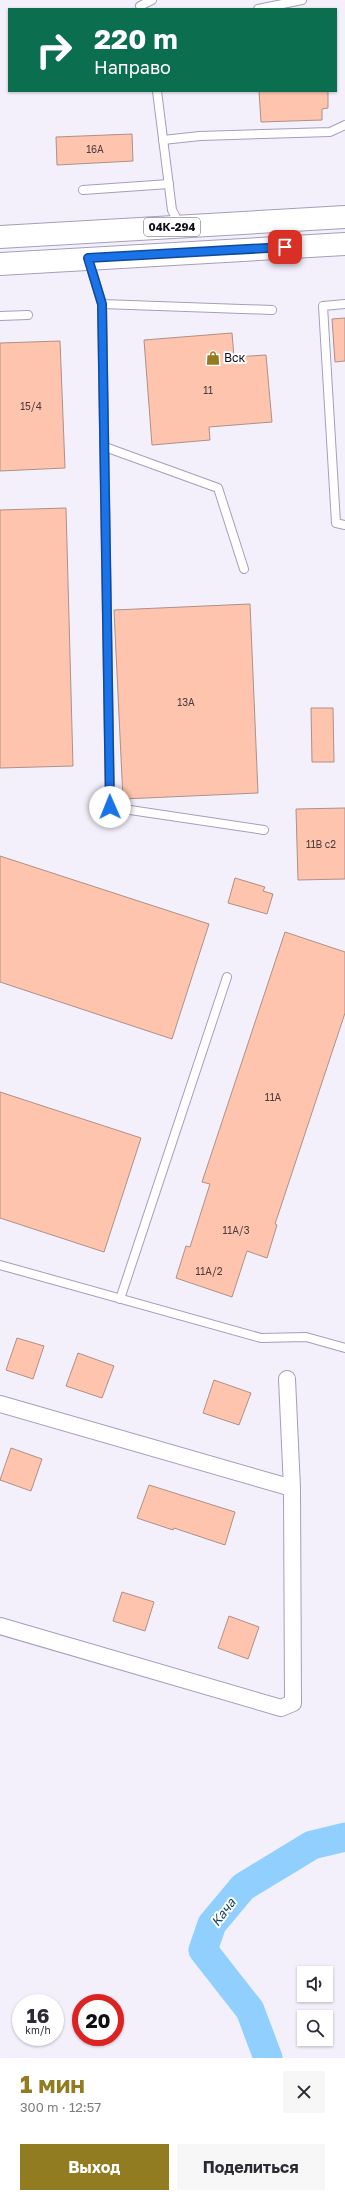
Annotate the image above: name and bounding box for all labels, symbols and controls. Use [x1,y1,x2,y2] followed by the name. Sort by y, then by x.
[94,22,178,55] text: 220 m
[28,24,80,76] icon: right
[94,56,171,78] text: Направо
[86,143,104,155] house number: 16А
[144,218,200,236] road number: 04К-294
[268,230,302,264] pin
[274,236,296,258] icon: arrive
[205,350,221,366] shop icon: Вск
[224,350,246,365] place label: Вск
[203,384,213,396] house number: 11
[20,400,42,412] house number: 15/4
[177,696,195,708] house number: 13А
[89,786,131,828] position arrow
[306,838,336,850] house number: 11В с2
[265,1091,281,1103] house number: 11А
[222,1224,250,1236] house number: 11А/3
[196,1265,223,1277] house number: 11А/2
[207,1894,239,1929] water label: Кача
[297,1966,333,2046] map controls
[297,1966,333,2002] button: sound
[72,1994,124,2046] speed limit sign: 20
[26,2003,49,2027] text: 16
[297,2010,333,2046] button: search
[25,2024,51,2036] text: km/h
[20,2069,85,2098] text: 1 мин
[283,2071,325,2113] button: close
[20,2099,101,2115] text: 300 m · 12:57
[20,2144,169,2190] button: Выход
[177,2144,325,2190] button: Поделиться

